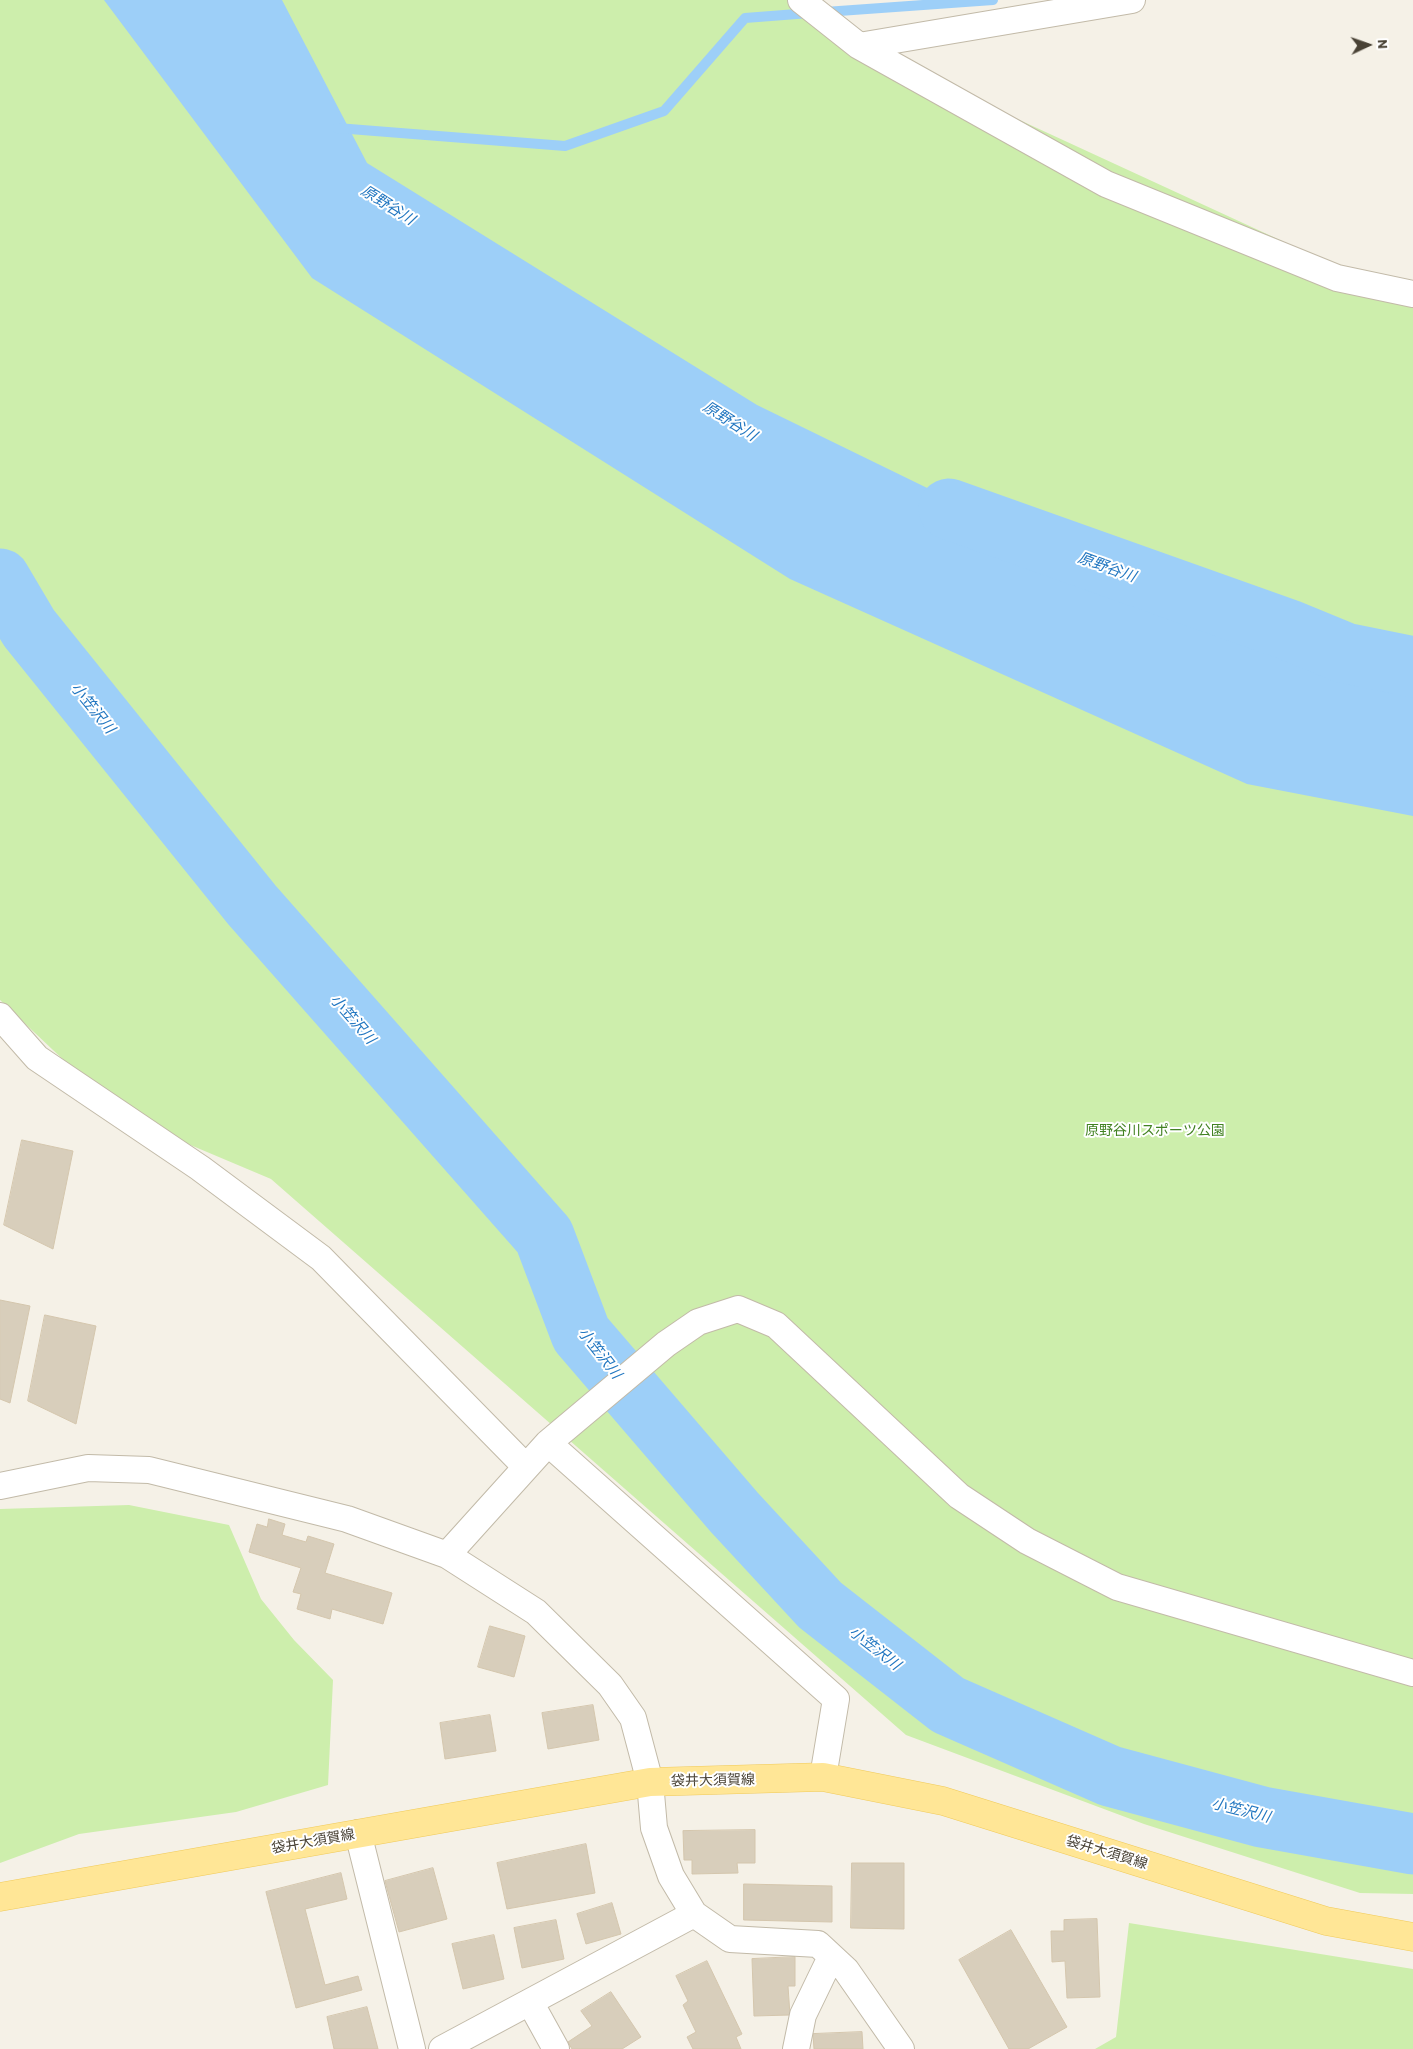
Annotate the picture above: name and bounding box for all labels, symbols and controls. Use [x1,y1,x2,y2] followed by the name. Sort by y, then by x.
[1343,20,1393,70] north arrow
[1375,39,1392,49] text: N
[358,181,418,229] water label: 原野谷川
[700,397,760,445] water label: 原野谷川
[1076,548,1138,586] water label: 原野谷川
[67,679,119,737] water label: 小笠沢川
[327,990,379,1048] water label: 小笠沢川
[1085,1122,1225,1138] park label: 原野谷川スポーツ公園
[574,1324,626,1382] water label: 小笠沢川
[846,1622,904,1674] water label: 小笠沢川
[671,1771,755,1789] street label: 袋井大須賀線
[1210,1794,1272,1826] water label: 小笠沢川
[270,1825,356,1857] street label: 袋井大須賀線
[1064,1832,1150,1872] street label: 袋井大須賀線

